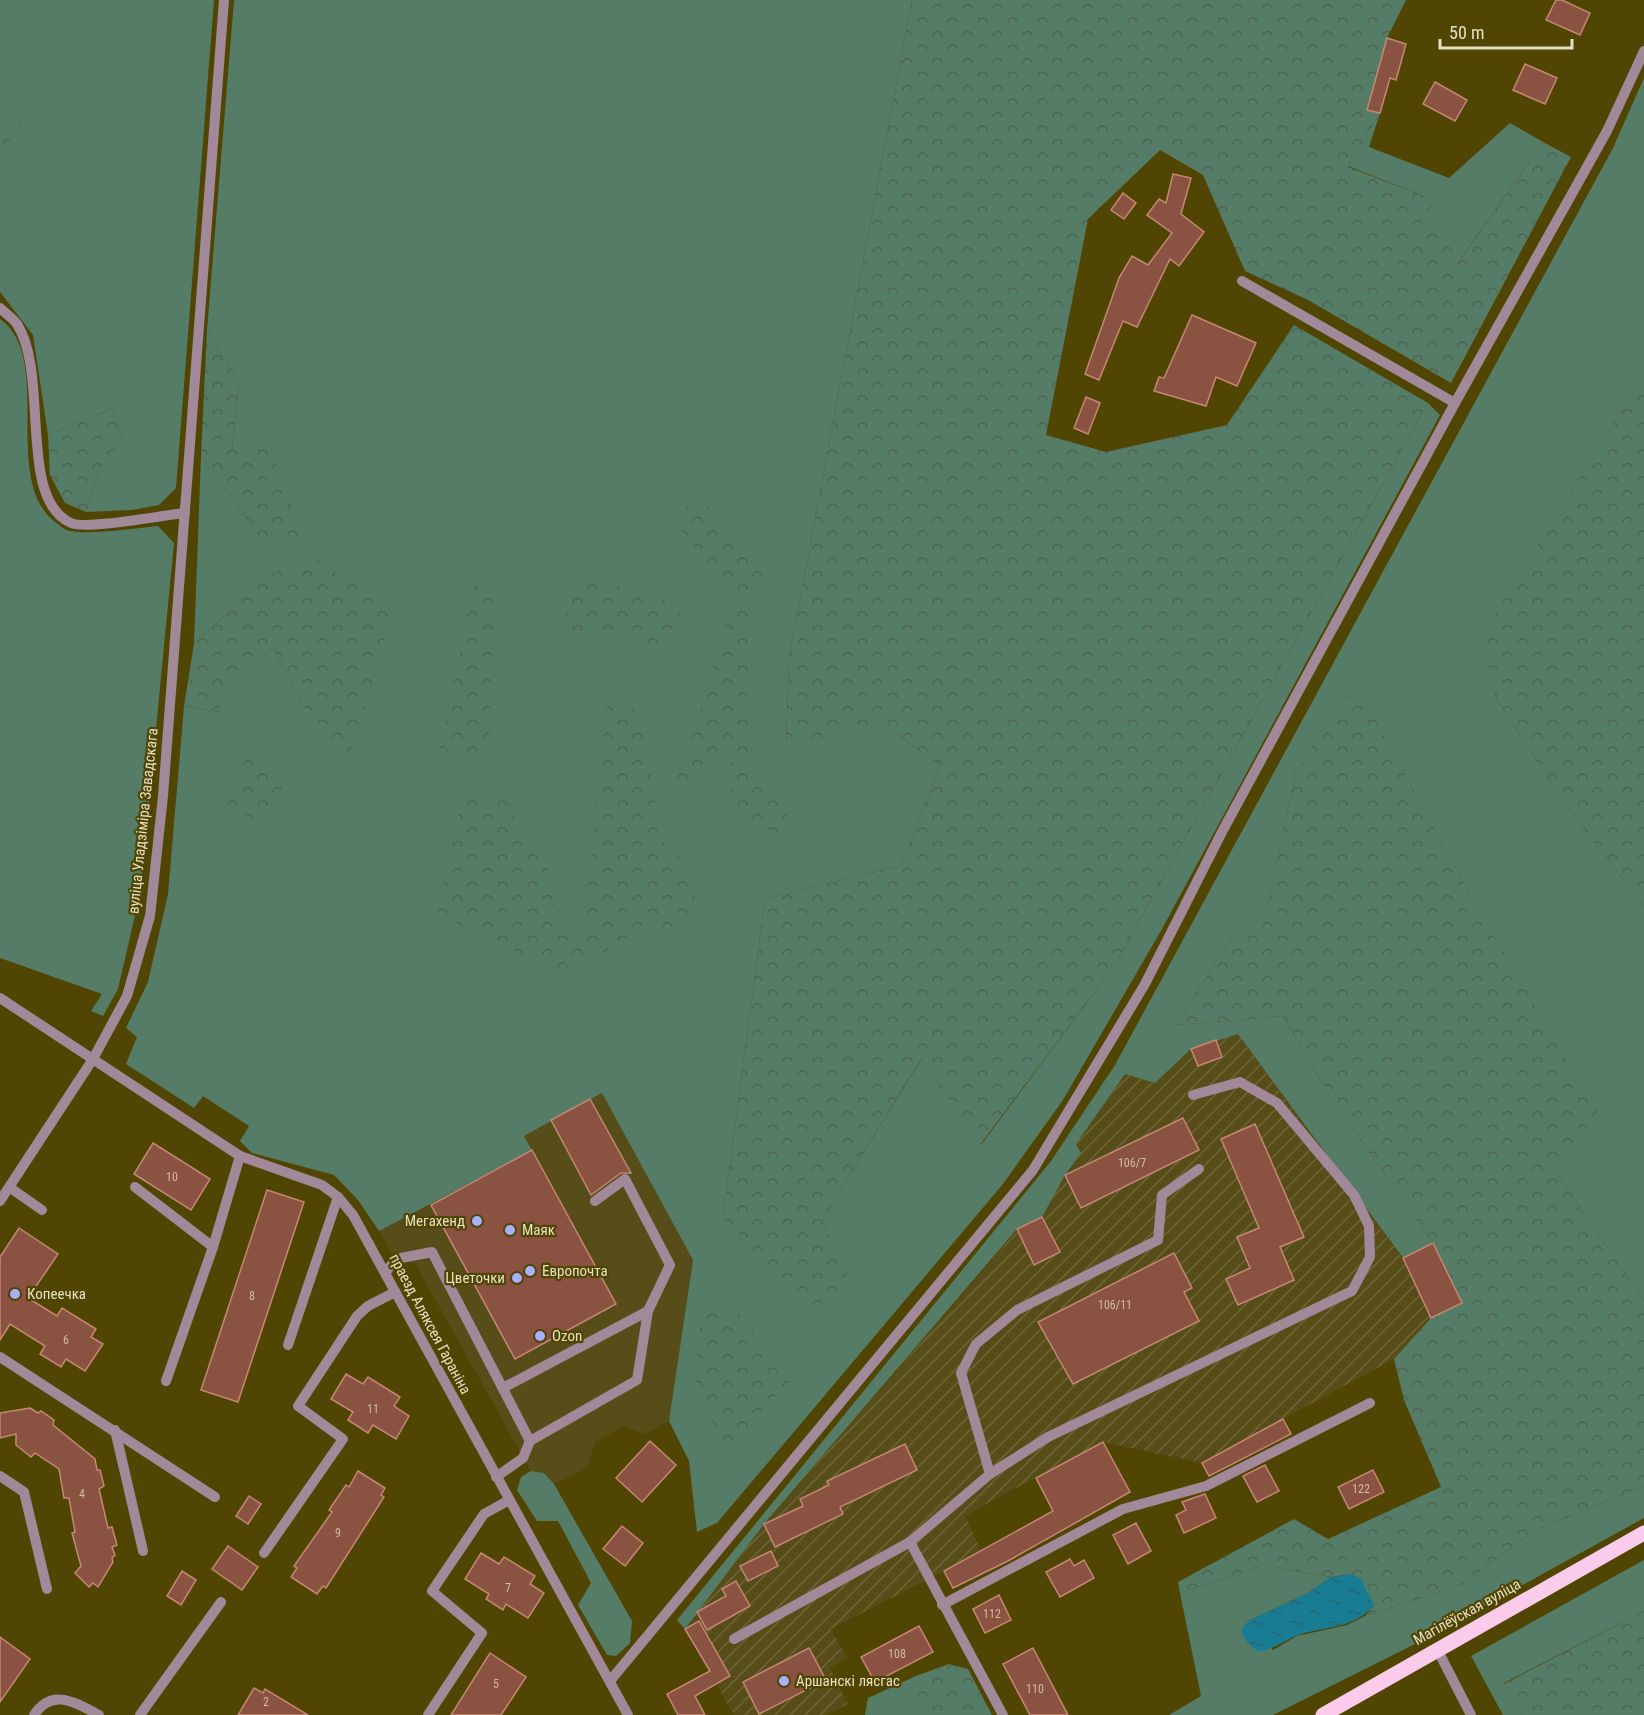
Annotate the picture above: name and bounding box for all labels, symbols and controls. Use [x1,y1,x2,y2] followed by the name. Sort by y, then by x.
[1440,12,1572,50] scale bar
[1449,22,1484,43] text: 50 m
[124,727,162,915] street label: вуліца Уладзіміра Завадскага
[1118,1156,1146,1170] house number: 106/7
[166,1170,178,1184] house number: 10
[405,1212,465,1230] place label: Мегахенд
[470,1214,484,1228] marker: Мегахенд
[522,1221,555,1239] place label: Маяк
[503,1223,517,1237] marker: Маяк
[385,1251,475,1397] street label: праезд Аляксея Гараніна
[542,1262,608,1280] place label: Европочта
[523,1264,537,1278] marker: Европочта
[445,1269,505,1287] place label: Цветочки
[510,1271,524,1285] marker: Цветочки
[27,1285,86,1303] place label: Копеечка
[8,1287,22,1301] marker: Копеечка
[249,1289,255,1303] house number: 8
[1098,1298,1132,1312] house number: 106/11
[552,1327,582,1345] place label: Ozon
[533,1329,547,1343] marker: Ozon
[63,1333,69,1347] house number: 6
[367,1402,379,1416] house number: 11
[1352,1482,1370,1496] house number: 122
[79,1487,85,1501] house number: 4
[335,1526,341,1540] house number: 9
[1410,1575,1524,1649] street label: Магілёўская вуліца
[505,1581,511,1595] house number: 7
[983,1607,1001,1621] house number: 112
[888,1647,906,1661] house number: 108
[796,1672,900,1690] place label: Аршанскі лясгас
[777,1674,791,1688] marker: Аршанскі лясгас
[493,1677,499,1691] house number: 5
[1026,1682,1044,1696] house number: 110
[263,1695,269,1709] house number: 2

